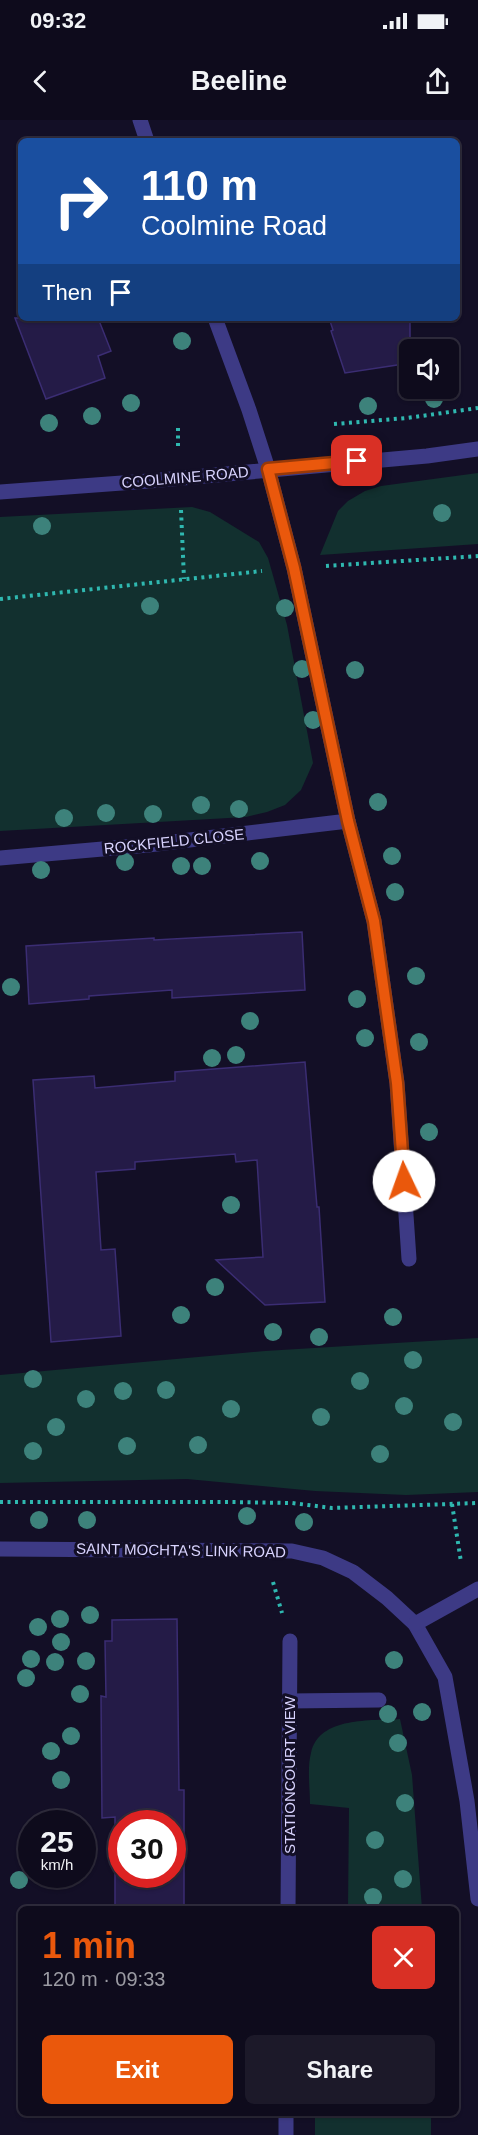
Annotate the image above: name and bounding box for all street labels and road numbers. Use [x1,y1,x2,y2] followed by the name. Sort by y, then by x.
[121,463,249,491] street label: COOLMINE ROAD
[103,825,245,857] street label: ROCKFIELD CLOSE
[76,1540,286,1560] street label: SAINT MOCHTA'S LINK ROAD
[281,1695,298,1854] street label: STATIONCOURT VIEW

